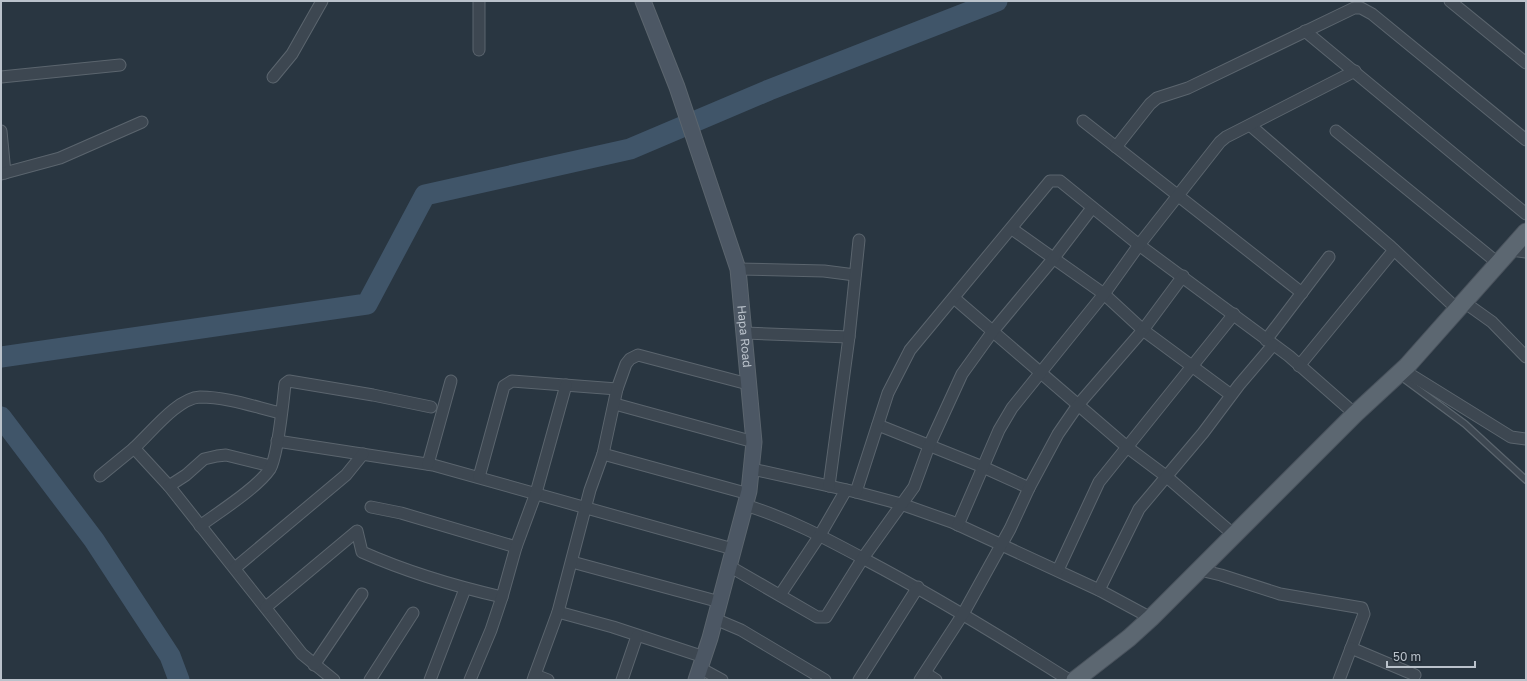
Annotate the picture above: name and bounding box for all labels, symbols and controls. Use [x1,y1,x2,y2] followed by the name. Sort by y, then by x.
[734,304,755,368] street label: Hapa Road
[1387,643,1475,669] scale bar
[1393,649,1421,664] text: 50 m

